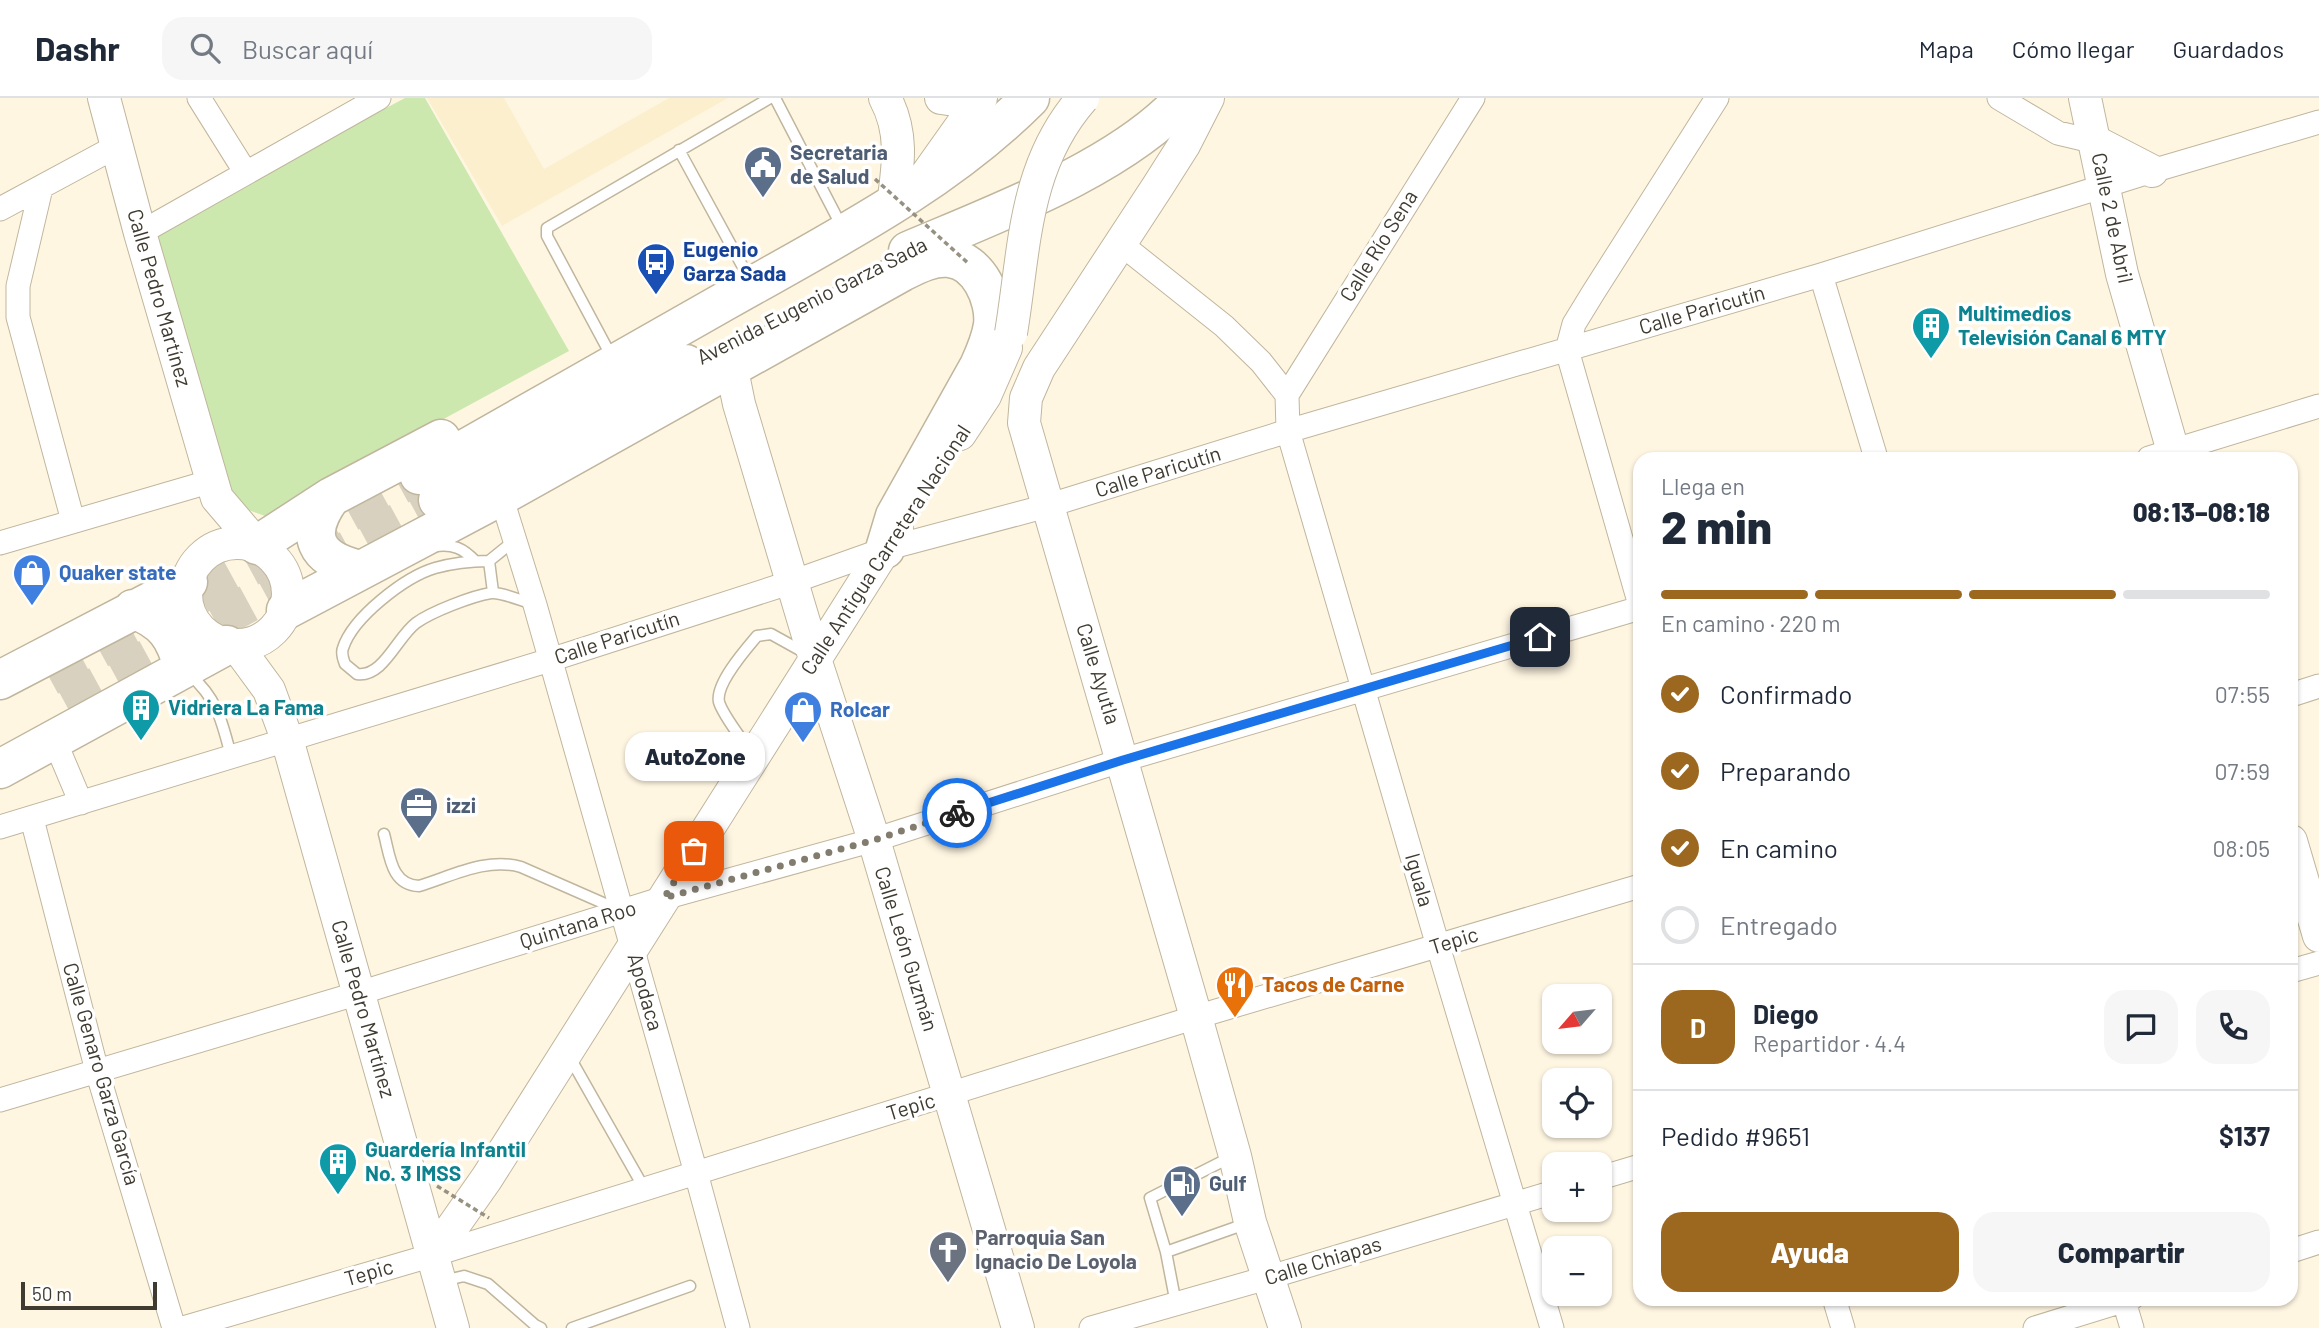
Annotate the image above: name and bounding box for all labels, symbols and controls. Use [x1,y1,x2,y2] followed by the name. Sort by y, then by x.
[162,17,652,80] search box
[35,28,120,68] text: Dashr
[186,29,224,67] icon: search
[242,33,373,64] text: Buscar aquí
[1919,34,1974,63] text: Mapa
[2012,34,2134,63] text: Cómo llegar
[2172,34,2284,63] text: Guardados
[790,139,888,188] place label: Secretaria de Salud
[742,144,784,199] public building icon: Secretaria de Salud
[2087,150,2139,285] street label: Calle 2 de Abril
[1334,185,1422,306] street label: Calle Río Sena
[123,206,198,389] street label: Calle Pedro Martínez
[692,231,931,369] street label: Avenida Eugenio Garza Sada
[683,236,786,285] place label: Eugenio Garza Sada
[635,241,677,296] bus stop icon: Eugenio Garza Sada
[1636,279,1768,339] street label: Calle Paricutín
[1958,300,2167,349] place label: Multimedios Televisión Canal 6 MTY
[1910,305,1952,360] building icon: Multimedios Televisión Canal 6 MTY
[794,420,975,679] street label: Calle Antigua Carretera Nacional
[1092,440,1223,502] street label: Calle Paricutín
[1661,472,1745,500] text: Llega en
[2133,496,2270,527] text: 08:13–08:18
[1661,498,1772,553] text: 2 min
[11,552,53,607] shop icon: Quaker state
[59,559,177,584] place label: Quaker state
[551,605,682,669] street label: Calle Paricutín
[1510,607,1570,667] pin
[1661,609,1841,637] text: En camino · 220 m
[1521,618,1559,656] icon: home
[1072,620,1127,727] street label: Calle Ayutla
[1661,675,1699,713] icon: check
[1720,678,1852,709] text: Confirmado
[2215,680,2270,708] text: 07:55
[120,687,162,742] building icon: Vidriera La Fama
[782,689,824,744] shop icon: Rolcar
[168,694,324,719] place label: Vidriera La Fama
[830,696,890,721] place label: Rolcar
[624,732,764,781] callout: AutoZone
[644,742,746,770] text: AutoZone
[1661,752,1699,790] icon: check
[1720,755,1851,786] text: Preparando
[2215,757,2270,785] text: 07:59
[922,778,992,848] courier
[398,785,440,840] office icon: izzi
[446,792,476,817] place label: izzi
[938,794,976,832] icon: bike
[664,821,724,881] pin
[1661,829,1699,867] icon: check
[675,832,713,870] icon: bag
[1720,832,1838,863] text: En camino
[2212,834,2270,862] text: 08:05
[1401,850,1440,909] street label: Iguala
[870,863,944,1034] street label: Calle León Guzmán
[516,894,639,953] street label: Quintana Roo
[1720,909,1838,940] text: Entregado
[327,917,402,1100] street label: Calle Pedro Martínez
[1426,920,1481,959] street label: Tepic
[623,950,669,1033] street label: Apodaca
[59,959,146,1188] street label: Calle Genaro Garza García
[1214,964,1256,1019] restaurant icon: Tacos de Carne
[1262,971,1405,996] place label: Tacos de Carne
[1542,984,1612,1054] north arrow
[1542,984,1612,1306] map controls
[2104,990,2178,1064] button: chat
[2196,990,2270,1064] button: phone
[1753,998,1819,1029] text: Diego
[1690,1012,1706,1043] text: D
[1753,1029,1906,1057] text: Repartidor · 4.4
[1542,1068,1612,1138] button: locate
[883,1086,938,1125] street label: Tepic
[1661,1120,1810,1151] text: Pedido #9651
[2219,1120,2270,1151] text: $137
[365,1136,526,1185] place label: Guardería Infantil No. 3 IMSS
[317,1141,359,1196] building icon: Guardería Infantil No. 3 IMSS
[1542,1152,1612,1222] button: +
[1161,1163,1203,1218] fuel station icon: Gulf
[1209,1170,1247,1195] place label: Gulf
[1661,1212,1959,1292] button: Ayuda
[1973,1212,2270,1292] button: Compartir
[975,1224,1137,1273] place label: Parroquia San Ignacio De Loyola
[927,1229,969,1284] church icon: Parroquia San Ignacio De Loyola
[1261,1230,1384,1289] street label: Calle Chiapas
[1542,1236,1612,1306] button: −
[341,1253,396,1290] street label: Tepic
[21,1279,158,1311] scale bar
[32,1282,72,1305] text: 50 m

